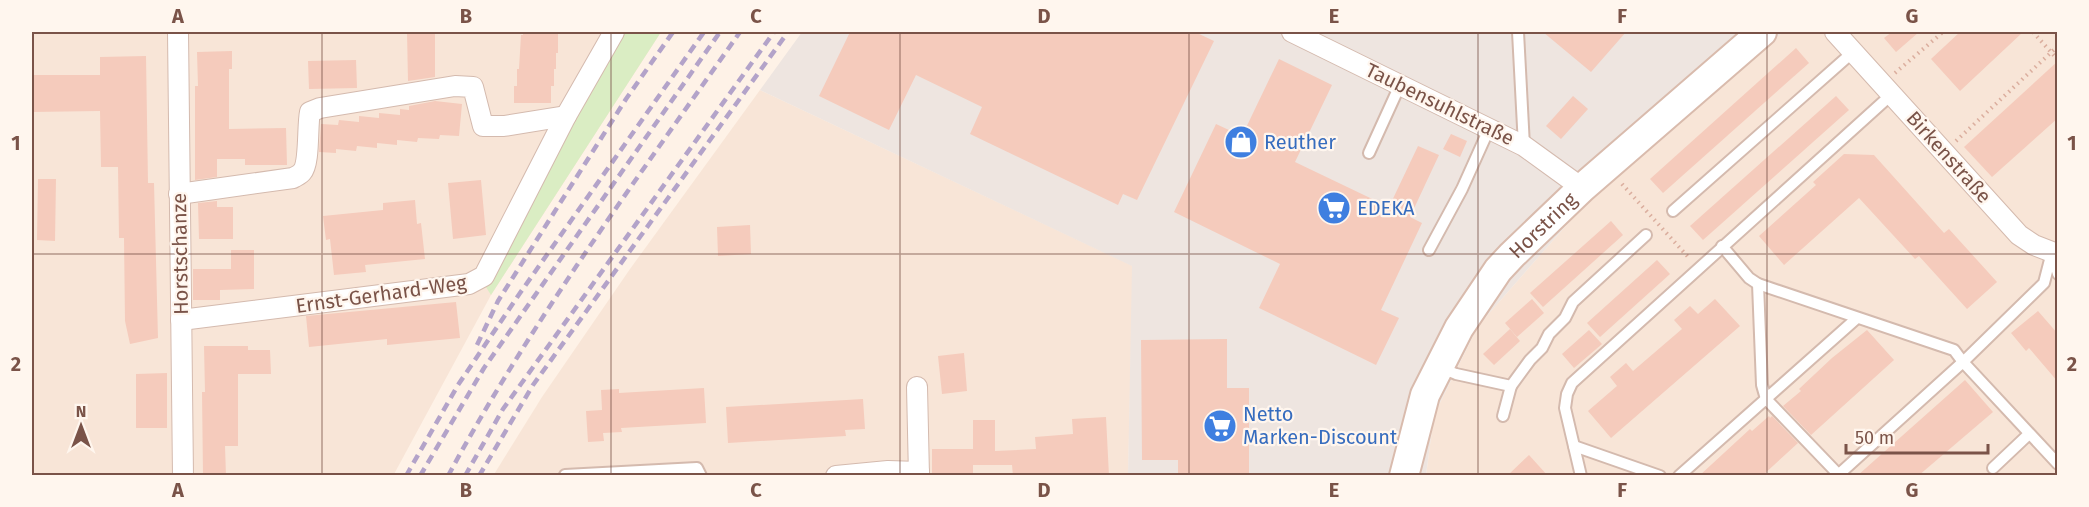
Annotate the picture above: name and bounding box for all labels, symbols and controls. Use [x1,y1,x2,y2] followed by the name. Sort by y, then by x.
[171,4,185,28] text: A
[460,4,472,28] text: B
[750,4,762,28] text: C
[1037,4,1051,28] text: D
[1329,4,1339,28] text: E
[1617,4,1627,28] text: F
[1906,4,1918,28] text: G
[1362,58,1518,150] street label: Taubensuhlstraße
[1901,106,1997,208] street label: Birkenstraße
[1223,124,1259,160] shop icon: Reuther
[1264,130,1336,154] place label: Reuther
[11,131,21,155] text: 1
[2067,131,2077,155] text: 1
[1504,187,1582,263] street label: Horstring
[1316,190,1352,226] supermarket icon: EDEKA
[167,193,193,315] street label: Horstschanze
[1357,196,1415,220] place label: EDEKA
[294,270,469,318] street label: Ernst-Gerhard-Weg
[11,352,21,376] text: 2
[2067,352,2077,376] text: 2
[51,396,111,456] north arrow
[76,402,86,421] text: N
[1243,402,1398,449] place label: Netto Marken-Discount
[1202,408,1238,444] supermarket icon: Netto Marken-Discount
[1846,417,1988,455] scale bar
[1855,427,1894,449] text: 50 m
[171,478,185,502] text: A
[460,478,472,502] text: B
[750,478,762,502] text: C
[1037,478,1051,502] text: D
[1329,478,1339,502] text: E
[1617,478,1627,502] text: F
[1906,478,1918,502] text: G

